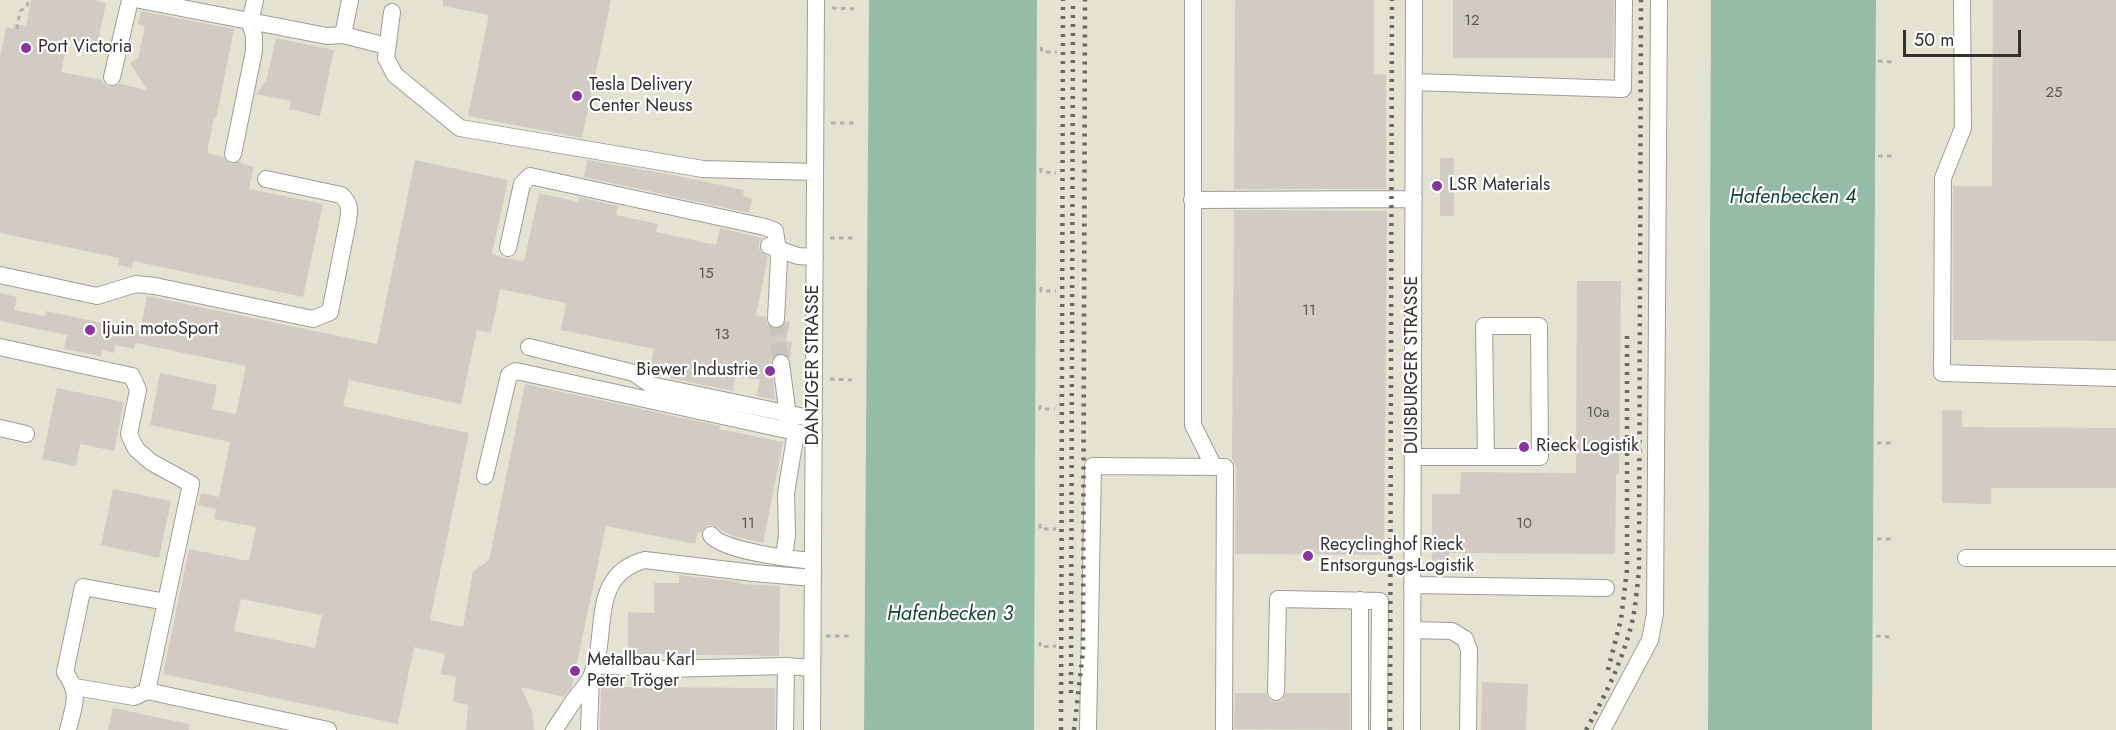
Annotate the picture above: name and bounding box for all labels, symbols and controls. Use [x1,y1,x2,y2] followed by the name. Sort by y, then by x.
[1464,12,1480,30] house number: 12
[1906,18,2024,56] scale bar
[1914,27,1954,53] text: 50 m
[38,37,132,59] place label: Port Victoria
[19,41,33,55] marker: Port Victoria
[589,75,692,118] place label: Tesla Delivery Center Neuss
[2046,84,2062,102] house number: 25
[570,89,584,103] marker: Tesla Delivery Center Neuss
[1449,175,1550,197] place label: LSR Materials
[1430,179,1444,193] marker: LSR Materials
[1730,186,1856,210] water label: Hafenbecken 4
[698,265,714,283] house number: 15
[1402,276,1424,454] street label: DUISBURGER STRASSE
[803,285,825,445] street label: DANZIGER STRASSE
[1302,302,1316,320] house number: 11
[102,319,218,341] place label: Ijuin motoSport
[83,323,97,337] marker: Ijuin motoSport
[715,326,729,344] house number: 13
[636,360,758,382] place label: Biewer Industrie
[763,364,777,378] marker: Biewer Industrie
[1587,404,1609,422] house number: 10a
[1536,436,1639,458] place label: Rieck Logistik
[1517,440,1531,454] marker: Rieck Logistik
[741,515,755,533] house number: 11
[1516,515,1532,533] house number: 10
[1320,535,1474,578] place label: Recyclinghof Rieck Entsorgungs-Logistik
[1301,549,1315,563] marker: Recyclinghof Rieck Entsorgungs-Logistik
[887,603,1013,627] water label: Hafenbecken 3
[587,650,695,692] place label: Metallbau Karl Peter Tröger
[568,664,582,678] marker: Metallbau Karl Peter Tröger

